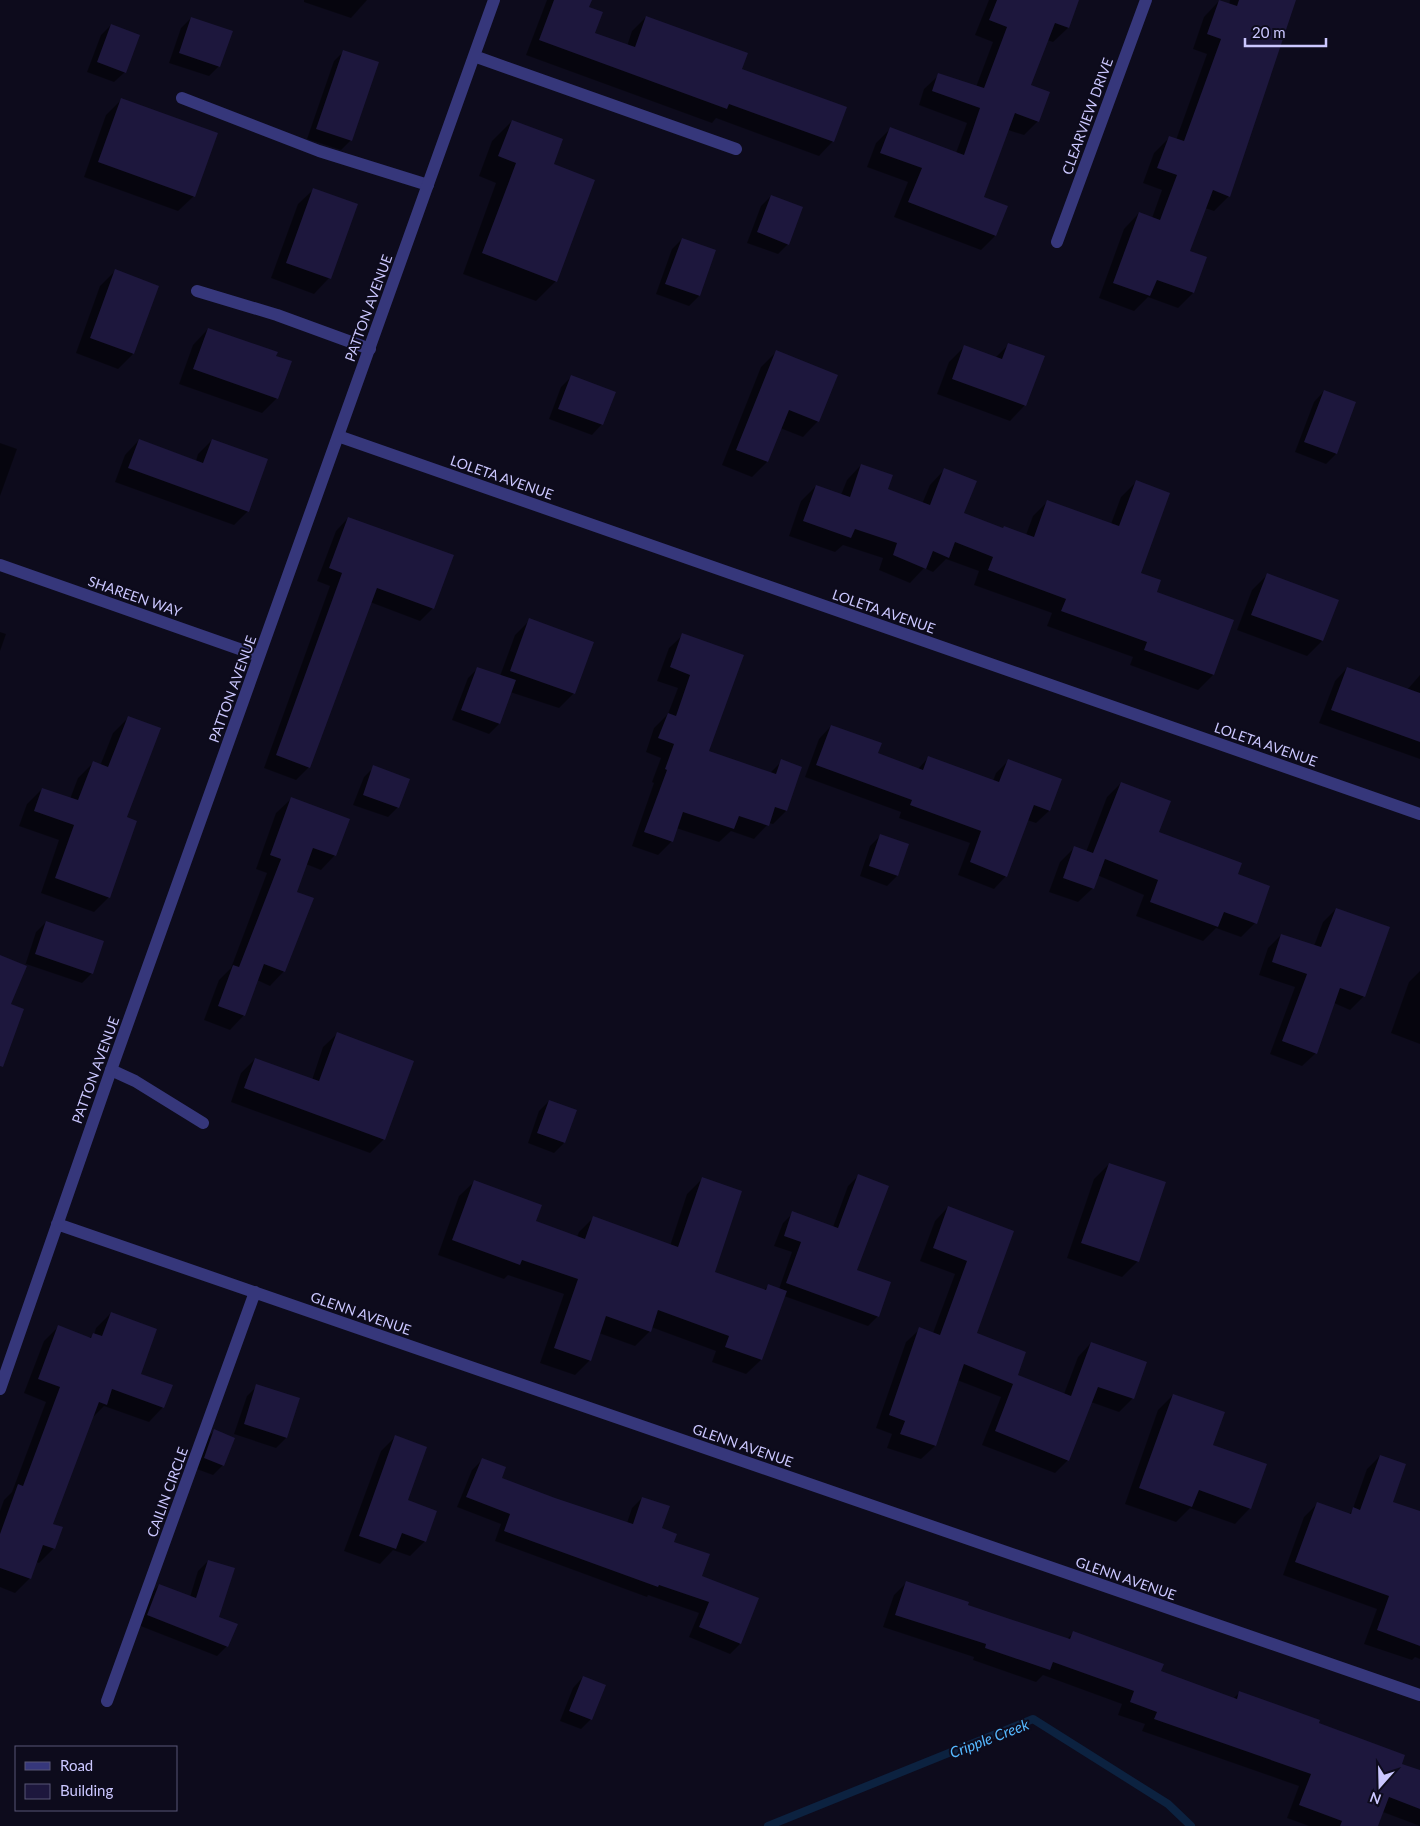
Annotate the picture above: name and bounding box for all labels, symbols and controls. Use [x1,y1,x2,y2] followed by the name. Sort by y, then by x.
[1245,15,1326,47] scale bar
[1252,23,1286,41] text: 20 m
[1058,55,1116,177] street label: CLEARVIEW DRIVE
[341,252,395,364] street label: PATTON AVENUE
[448,451,556,503] street label: LOLETA AVENUE
[86,572,184,620] street label: SHAREEN WAY
[830,585,938,637] street label: LOLETA AVENUE
[205,633,259,745] street label: PATTON AVENUE
[1212,718,1320,770] street label: LOLETA AVENUE
[68,1014,122,1126] street label: PATTON AVENUE
[308,1288,414,1338] street label: GLENN AVENUE
[690,1420,796,1470] street label: GLENN AVENUE
[143,1445,191,1539] street label: CAILIN CIRCLE
[1073,1553,1179,1603] street label: GLENN AVENUE
[947,1714,1032,1761] water label: Cripple Creek
[15,1746,178,1811] legend
[60,1756,93,1774] text: Road
[1355,1761,1405,1811] north arrow
[60,1781,113,1799] text: Building
[1367,1789,1383,1809] text: N

